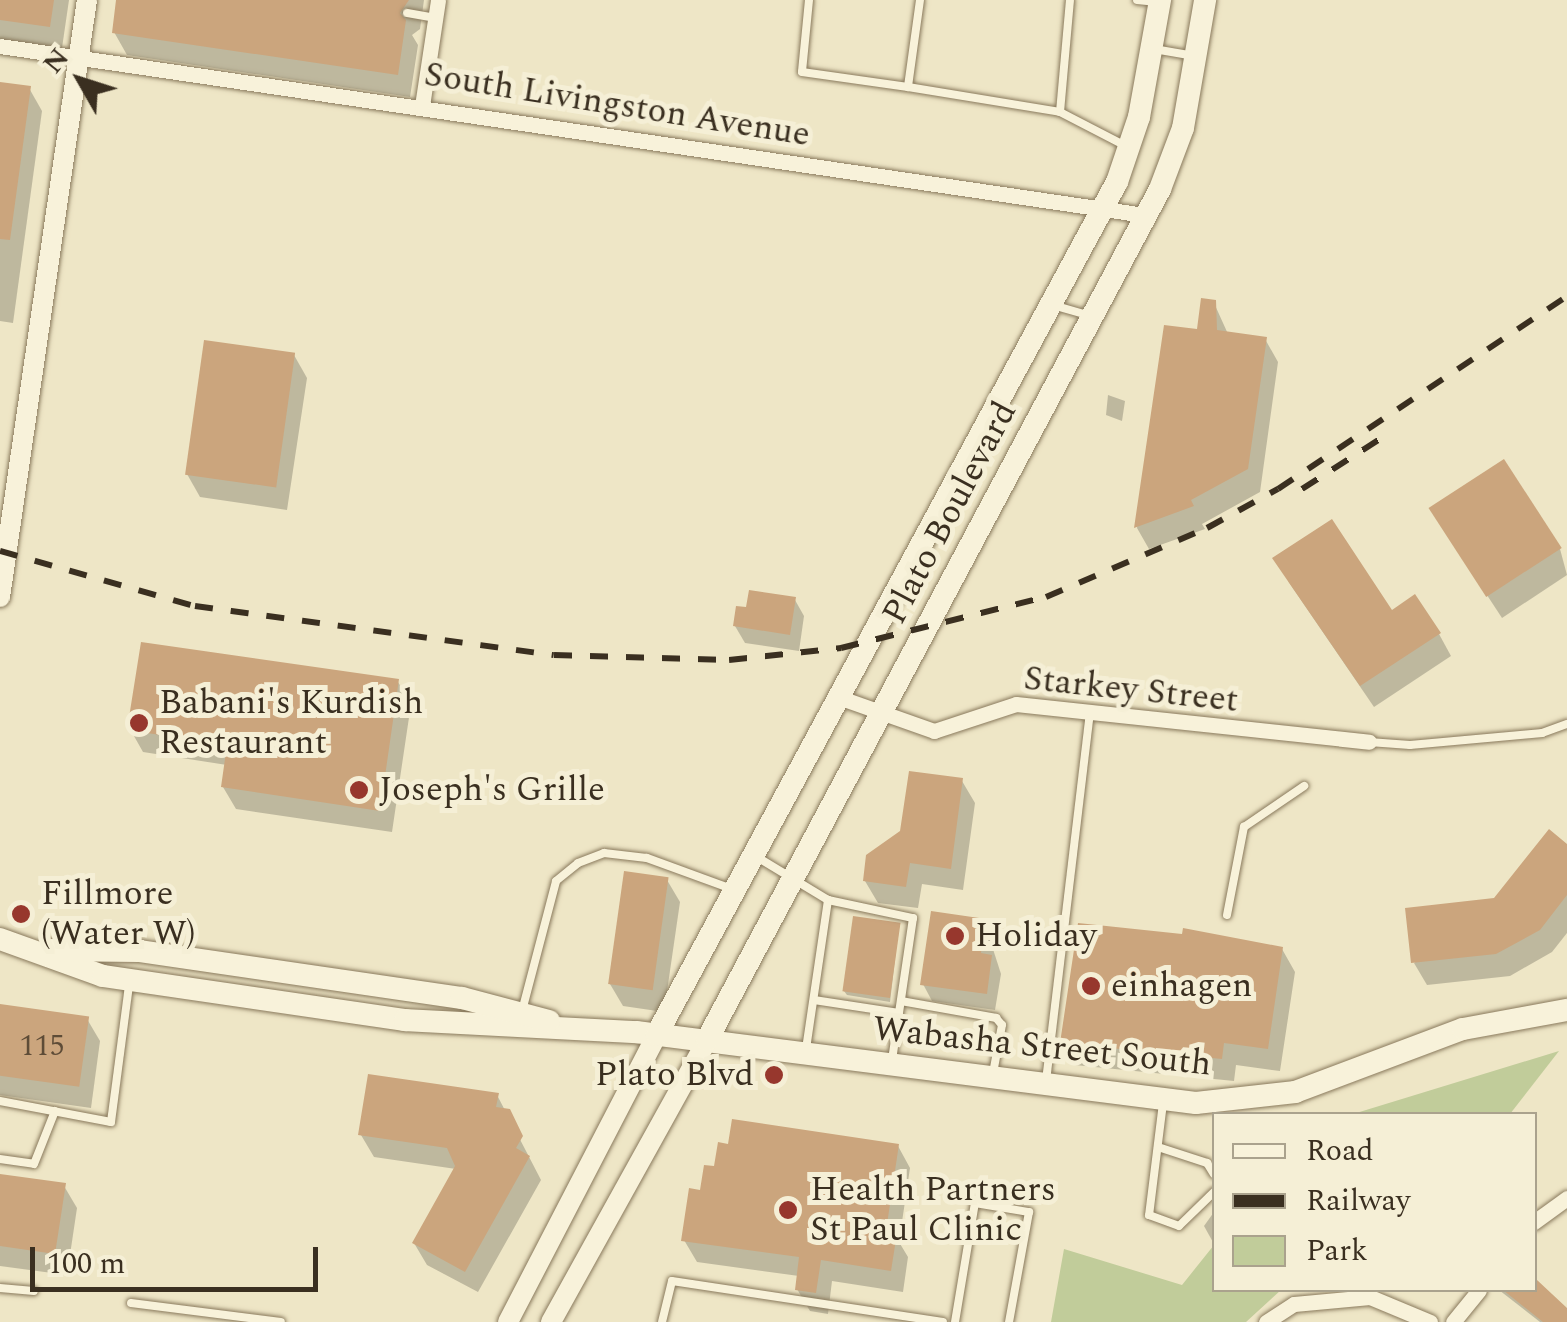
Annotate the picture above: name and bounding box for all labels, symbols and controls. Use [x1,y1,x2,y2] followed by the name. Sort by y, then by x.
[30,30,130,130] north arrow
[32,38,80,83] text: N
[421,54,813,156] street label: South Livingston Avenue
[874,394,1026,632] street label: Plato Boulevard
[1022,658,1240,722] street label: Starkey Street
[159,682,423,764] place label: Babani's Kurdish Restaurant
[128,712,150,734] marker: Babani's Kurdish Restaurant
[379,769,605,811] place label: Joseph's Grille
[348,779,370,801] marker: Joseph's Grille
[41,873,196,955] place label: Fillmore (Water W)
[10,903,32,925] marker: Fillmore (Water W)
[975,915,1097,957] place label: Holiday
[944,925,966,947] marker: Holiday
[1111,965,1252,1007] place label: einhagen
[1080,975,1102,997] marker: einhagen
[871,1008,1213,1086] street label: Wabasha Street South
[20,1028,64,1064] house number: 115
[595,1054,754,1096] place label: Plato Blvd
[763,1064,785,1086] marker: Plato Blvd
[1212,1112,1537,1292] legend
[1306,1128,1374,1174] text: Road
[810,1169,1056,1251] place label: Health Partners St Paul Clinic
[1306,1178,1411,1224] text: Railway
[775,1197,801,1223] marker: Health Partners St Paul Clinic
[35,1227,322,1289] scale bar
[1306,1228,1368,1274] text: Park
[47,1241,125,1287] text: 100 m

